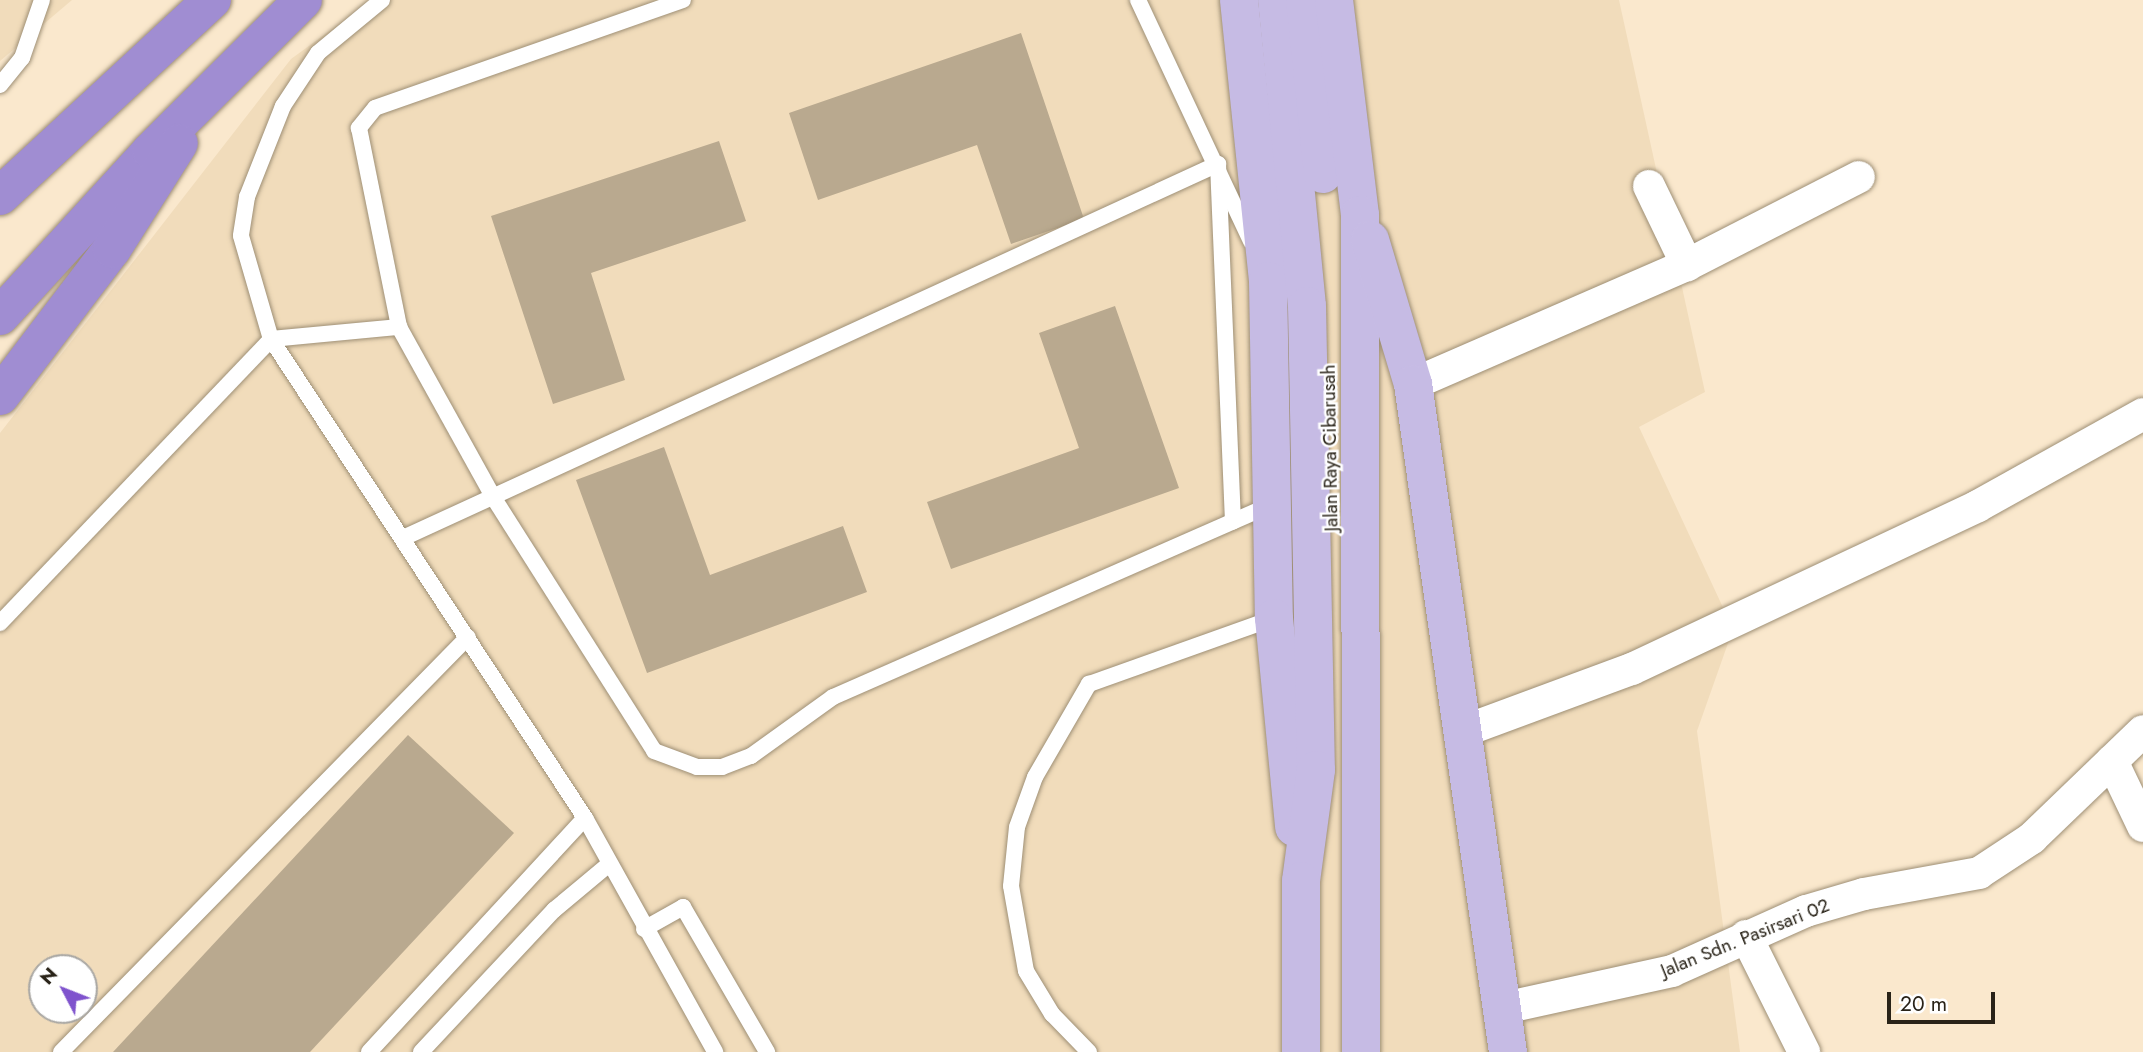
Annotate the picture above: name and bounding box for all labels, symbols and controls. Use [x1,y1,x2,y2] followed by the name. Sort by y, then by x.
[1317,364,1343,532] street label: Jalan Raya Cibarusah
[1657,894,1833,982] street label: Jalan Sdn. Pasirsari 02
[28,954,98,1024] north arrow
[33,961,64,991] text: N
[1891,978,2000,1022] scale bar
[1900,989,1947,1019] text: 20 m

